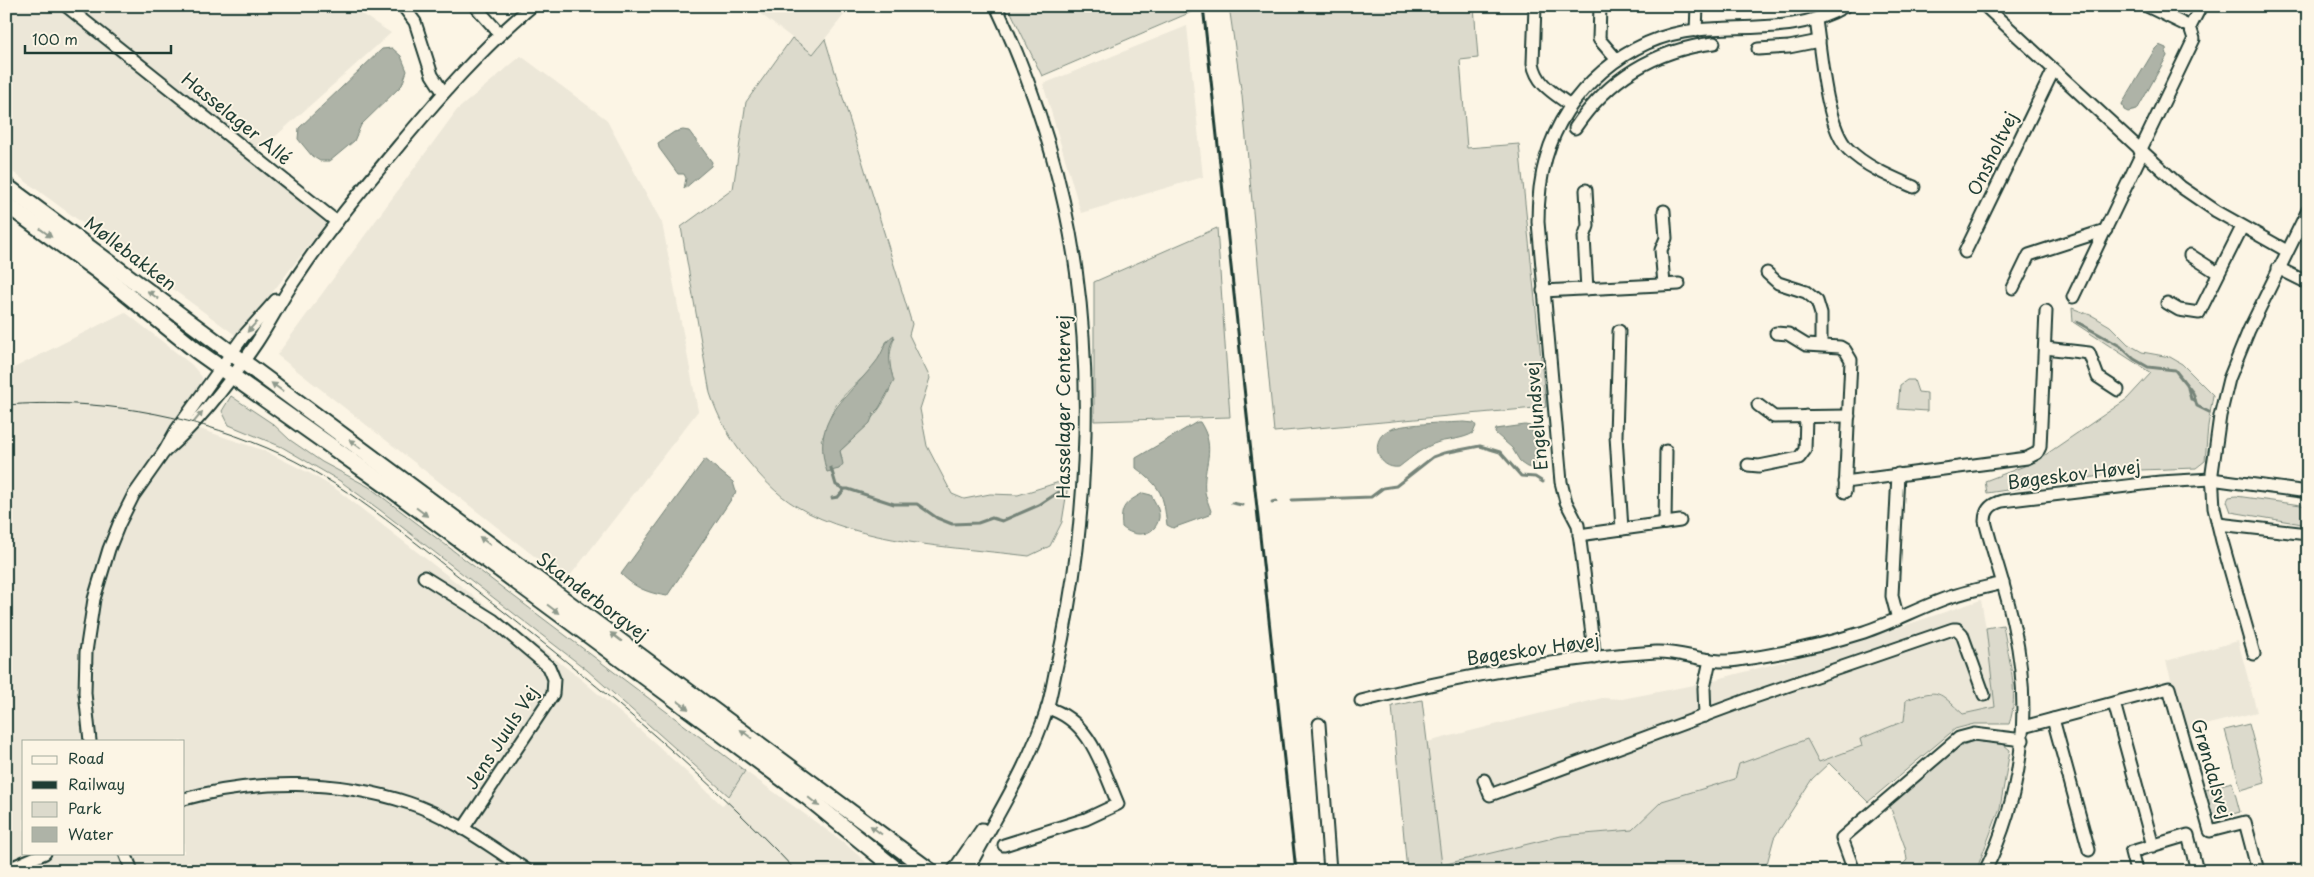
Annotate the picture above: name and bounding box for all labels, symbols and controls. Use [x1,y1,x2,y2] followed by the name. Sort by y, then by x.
[25,22,171,54] scale bar
[32,27,78,50] text: 100 m
[176,65,298,171] street label: Hasselager Allé
[1960,107,2024,200] street label: Onsholtvej
[79,209,183,297] street label: Møllebakken
[39,228,53,238] one-way arrow
[147,289,160,300] one-way arrow
[1049,315,1076,499] street label: Hasselager Centervej
[246,321,258,333] one-way arrow
[1517,361,1554,472] street label: Engelundsvej
[270,382,284,392] one-way arrow
[193,411,204,424] one-way arrow
[348,439,362,449] one-way arrow
[2006,452,2142,495] street label: Bøgeskov Høvej
[415,507,429,517] one-way arrow
[479,535,492,546] one-way arrow
[531,545,655,647] street label: Skanderborgvej
[546,603,559,614] one-way arrow
[1465,626,1601,671] street label: Bøgeskov Høvej
[610,632,623,643] one-way arrow
[457,680,544,794] street label: Jens Juuls Vej
[676,700,689,711] one-way arrow
[2185,715,2240,822] street label: Grøndalsvej
[739,729,753,739] one-way arrow
[22,740,185,854] legend
[68,746,104,769] text: Road
[68,772,125,795] text: Railway
[68,796,102,819] text: Park
[807,797,820,808] one-way arrow
[68,822,113,845] text: Water
[869,825,883,835] one-way arrow

